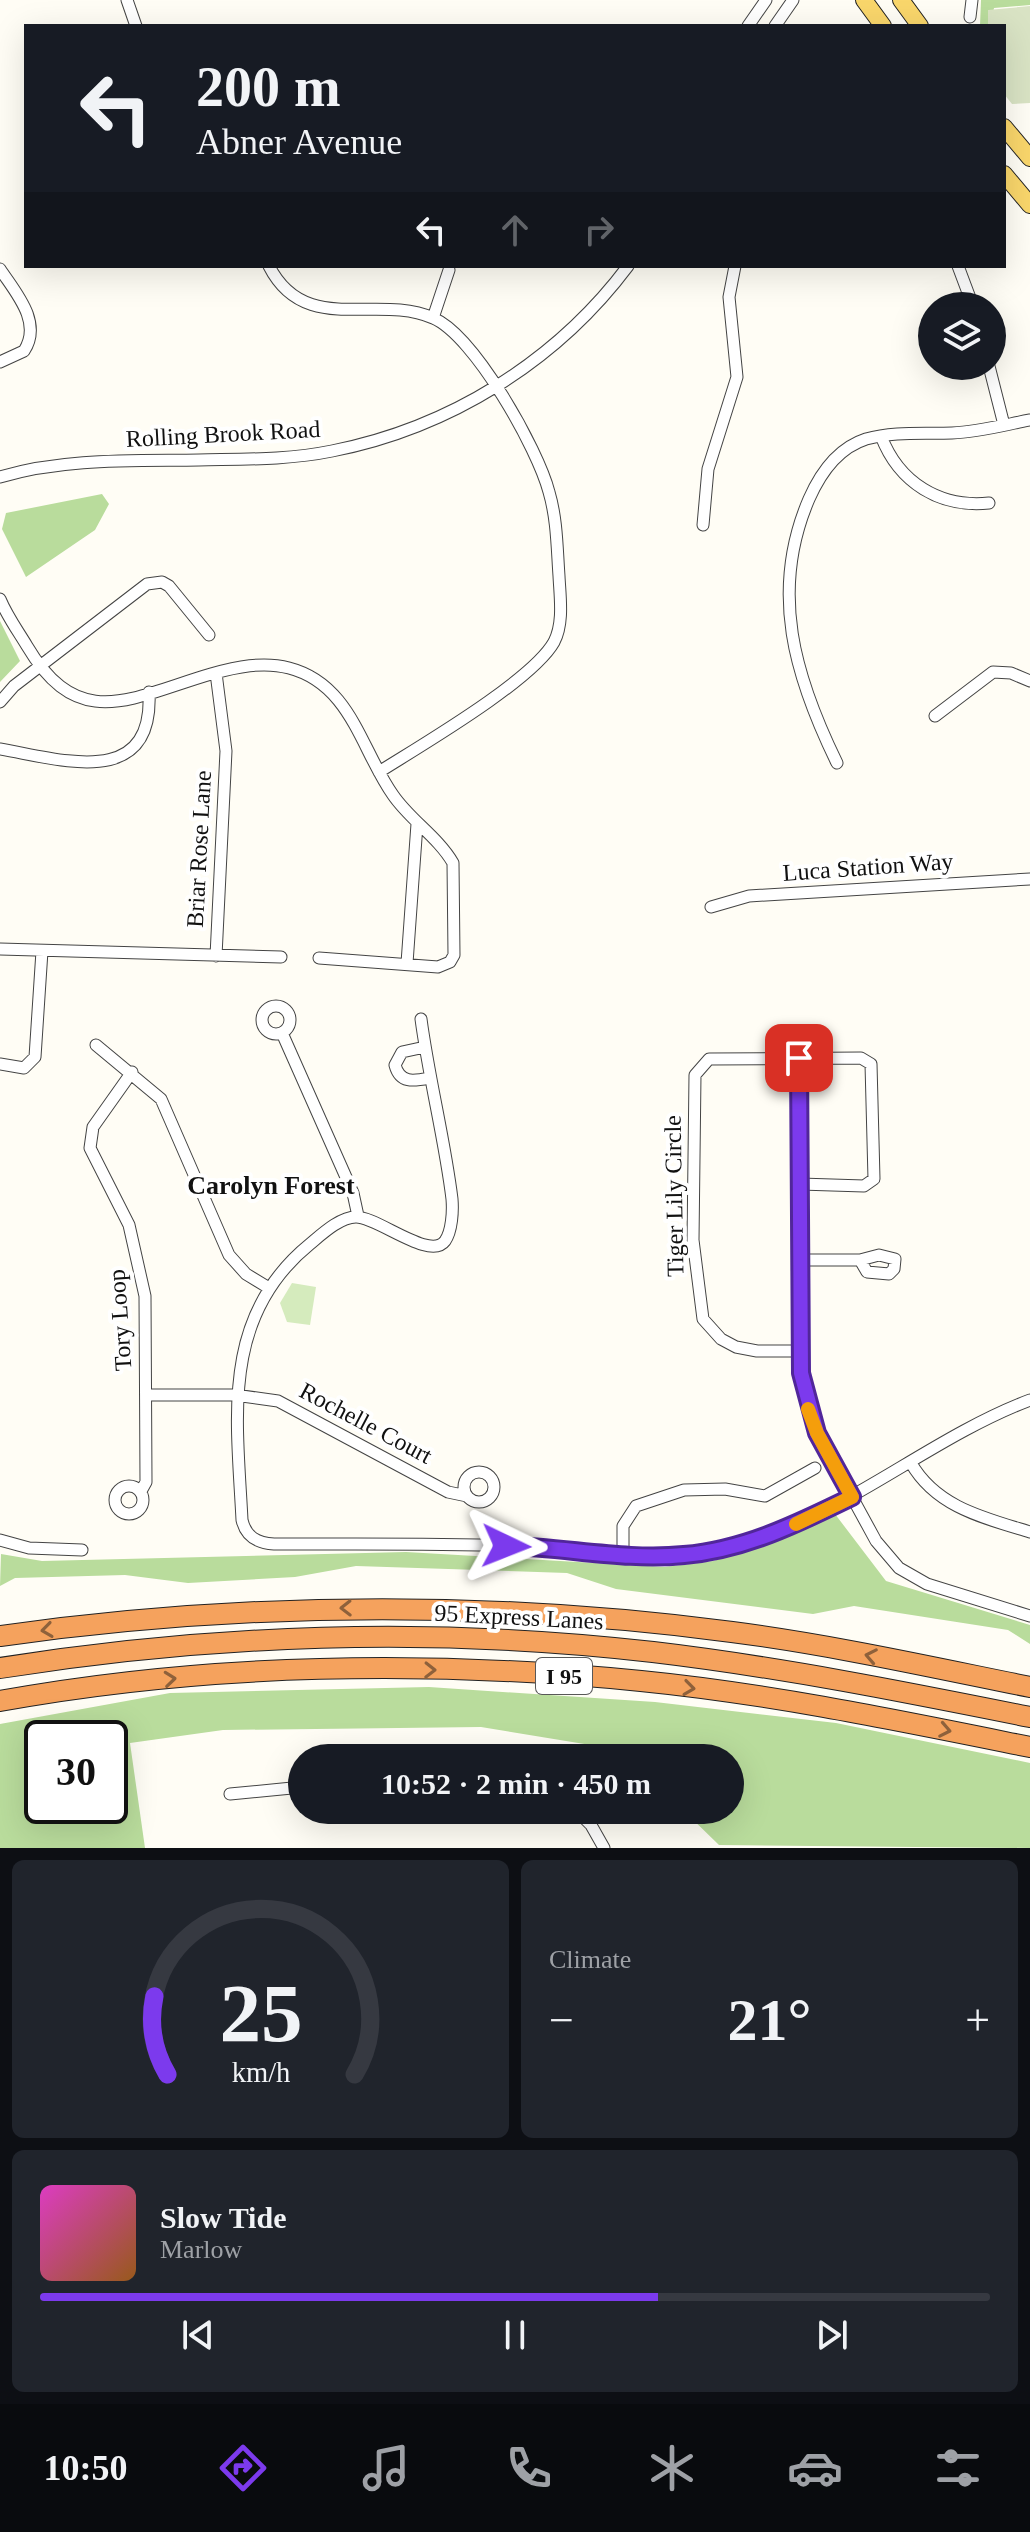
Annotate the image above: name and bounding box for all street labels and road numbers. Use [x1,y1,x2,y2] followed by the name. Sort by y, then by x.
[125,416,321,452] street label: Rolling Brook Road
[182,770,216,928] street label: Briar Rose Lane
[782,848,954,886] street label: Luca Station Way
[660,1115,688,1277] street label: Tiger Lily Circle
[103,1268,137,1372] street label: Tory Loop
[295,1377,437,1469] street label: Rochelle Court
[434,1600,604,1634] street label: 95 Express Lanes
[536,1658,592,1694] road number: I 95

